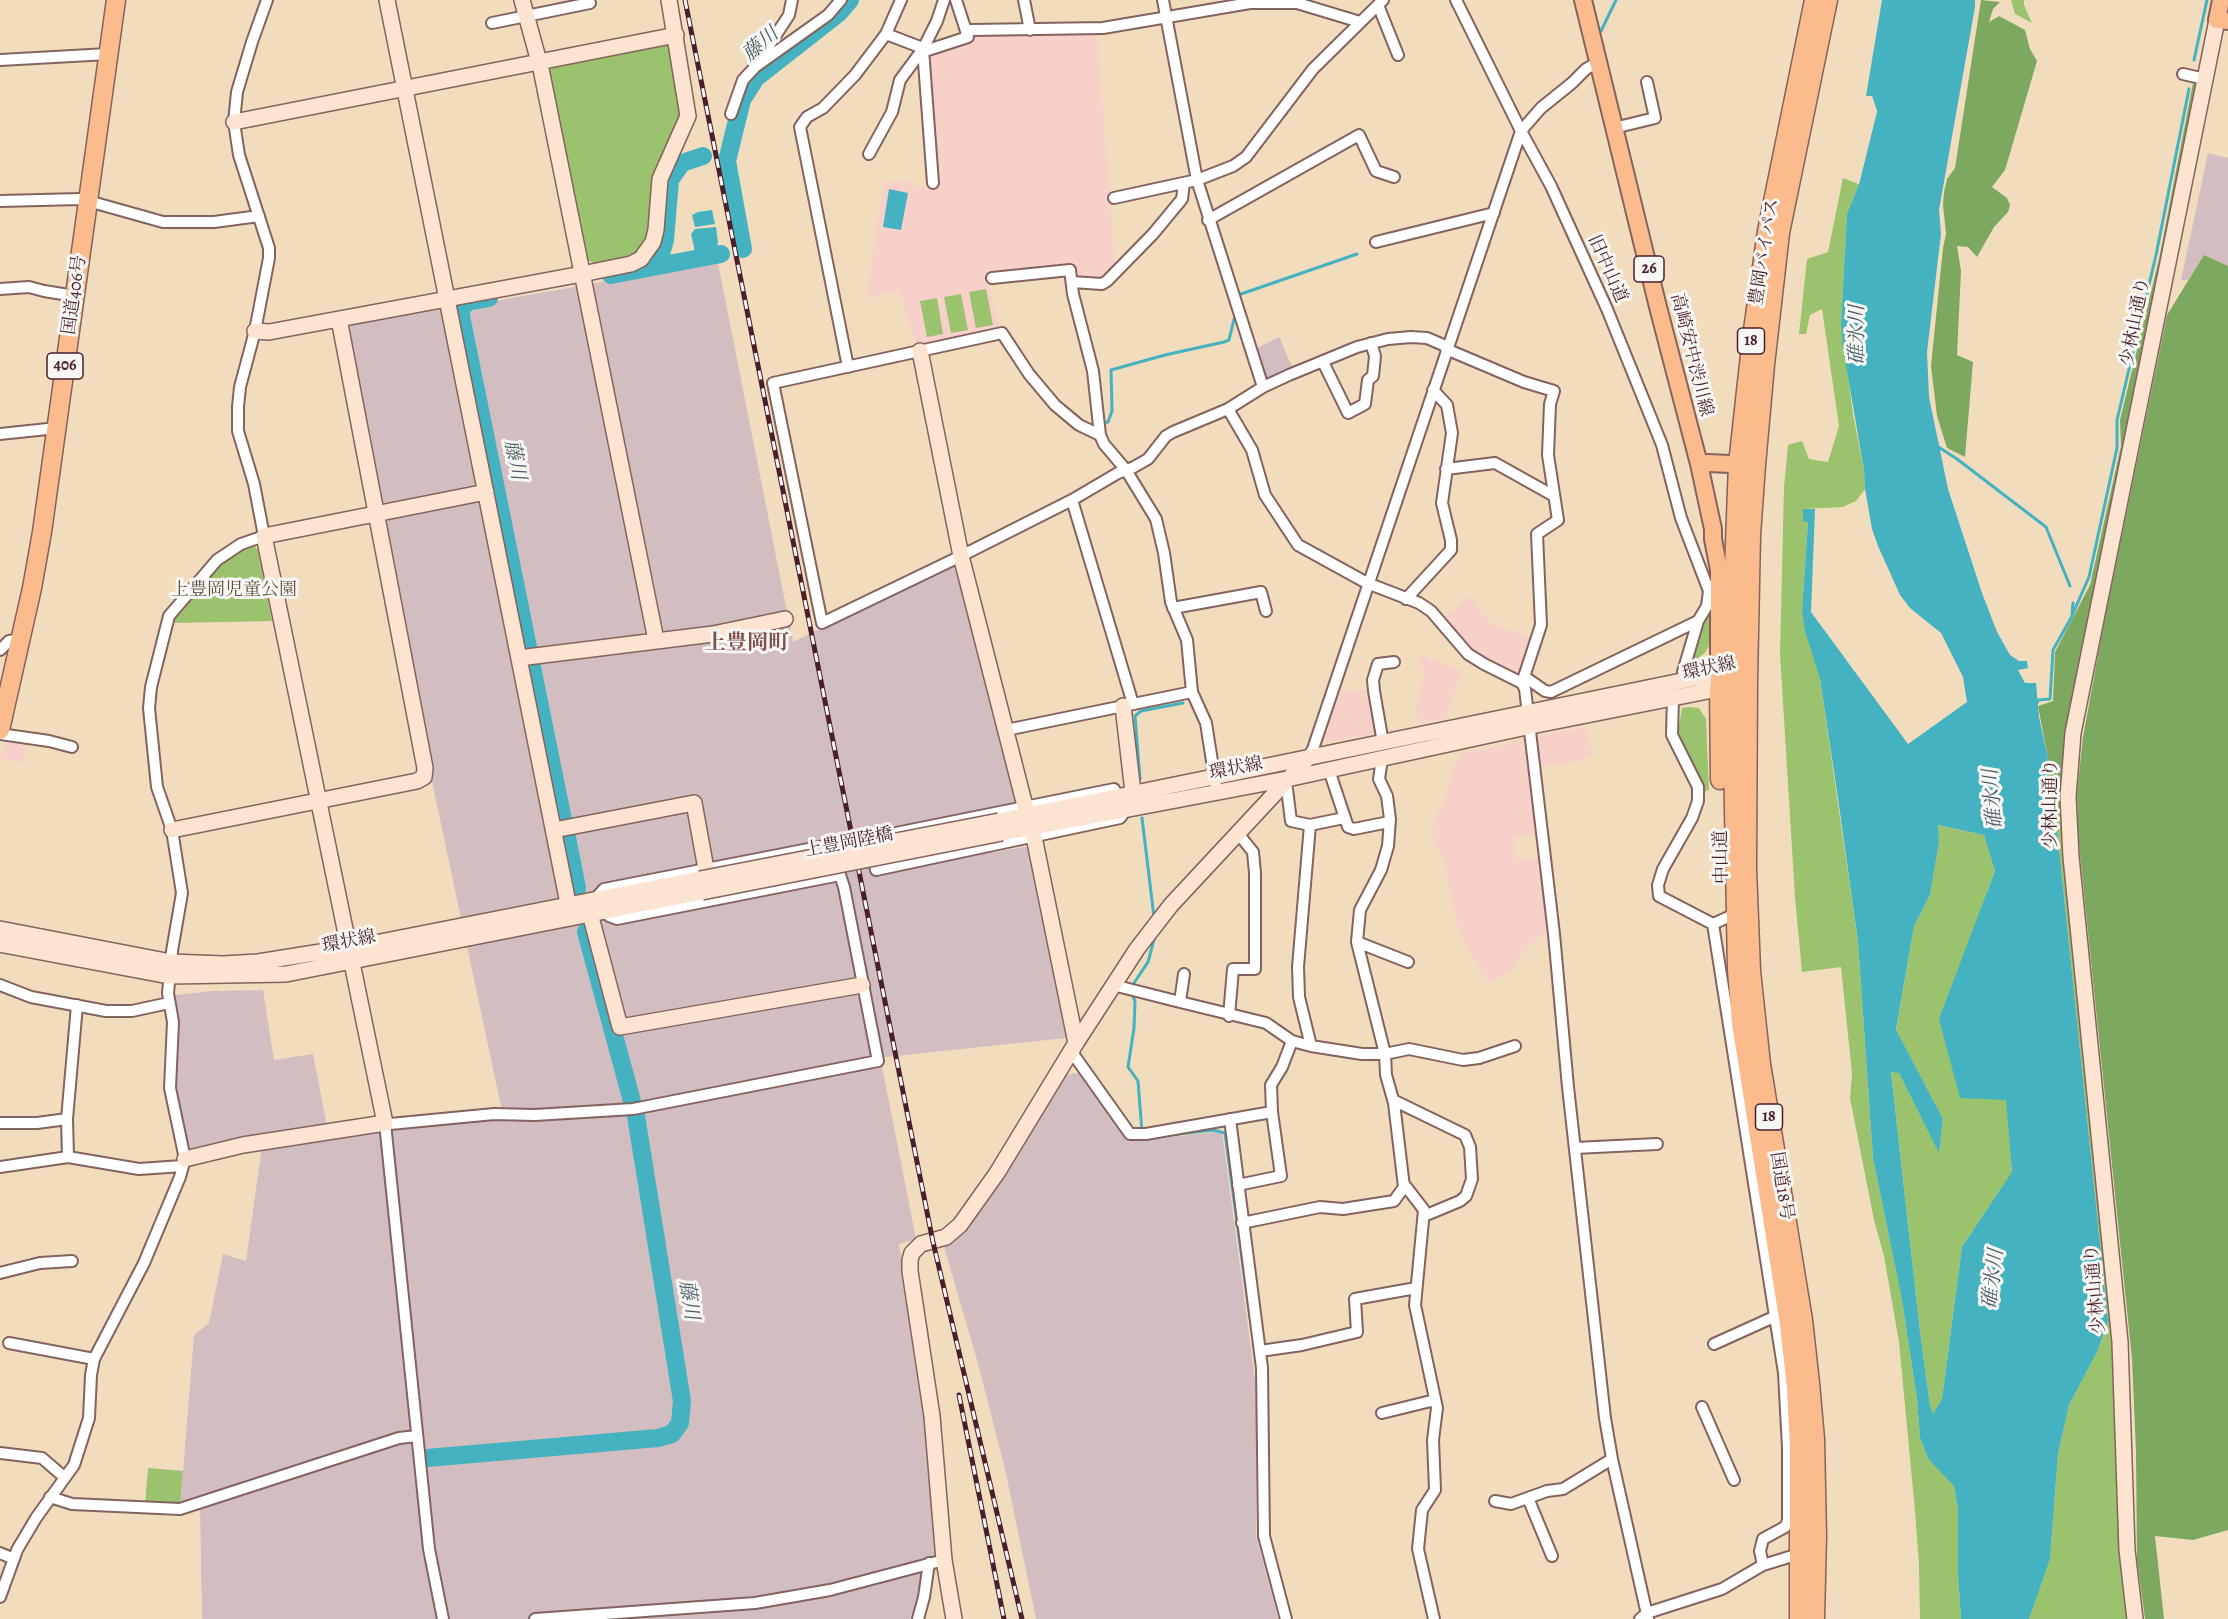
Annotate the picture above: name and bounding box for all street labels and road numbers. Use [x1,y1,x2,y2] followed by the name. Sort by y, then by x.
[1746,197,1784,307] street label: 豊岡バイパス
[1582,232,1632,306] street label: 旧中山道
[59,254,91,336] street label: 国道406号
[1634,256,1664,282] road number: 26
[2117,276,2155,368] street label: 少林山通り
[1665,291,1717,419] street label: 高崎安中渋川線
[1738,328,1764,354] road number: 18
[47,353,83,379] road number: 406
[1680,653,1738,685] street label: 環状線
[1207,753,1265,785] street label: 環状線
[2041,759,2063,849] street label: 少林山通り
[803,824,895,862] street label: 上豊岡陸橋
[1711,830,1733,884] street label: 中山道
[320,926,378,958] street label: 環状線
[1756,1104,1782,1130] road number: 18
[1765,1150,1797,1222] street label: 国道18号
[2081,1243,2111,1335] street label: 少林山通り

